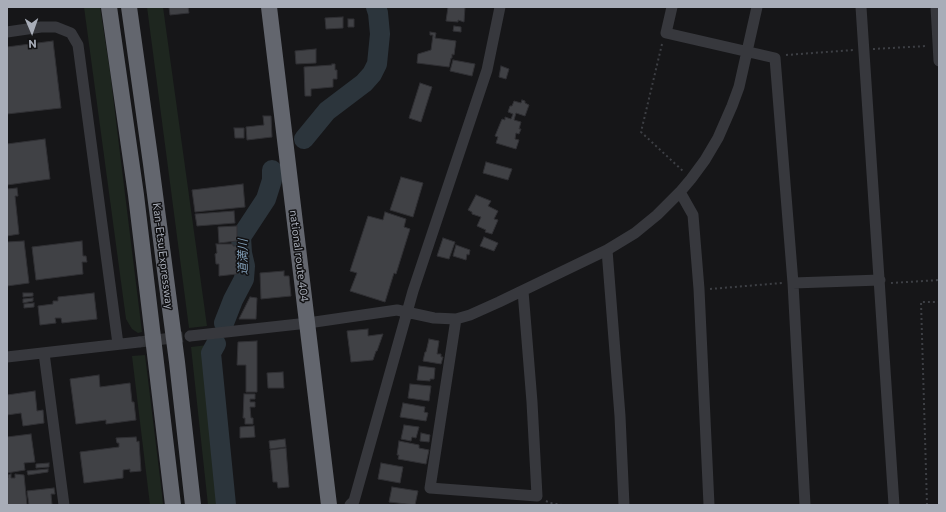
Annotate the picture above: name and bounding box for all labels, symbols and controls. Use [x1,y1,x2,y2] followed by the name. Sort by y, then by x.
[12,12,52,52] north arrow
[28,38,37,51] text: N
[150,202,176,310] street label: Kan-Etsu Expressway
[287,209,311,303] street label: national route 404
[236,239,250,275] water label: 道満川

